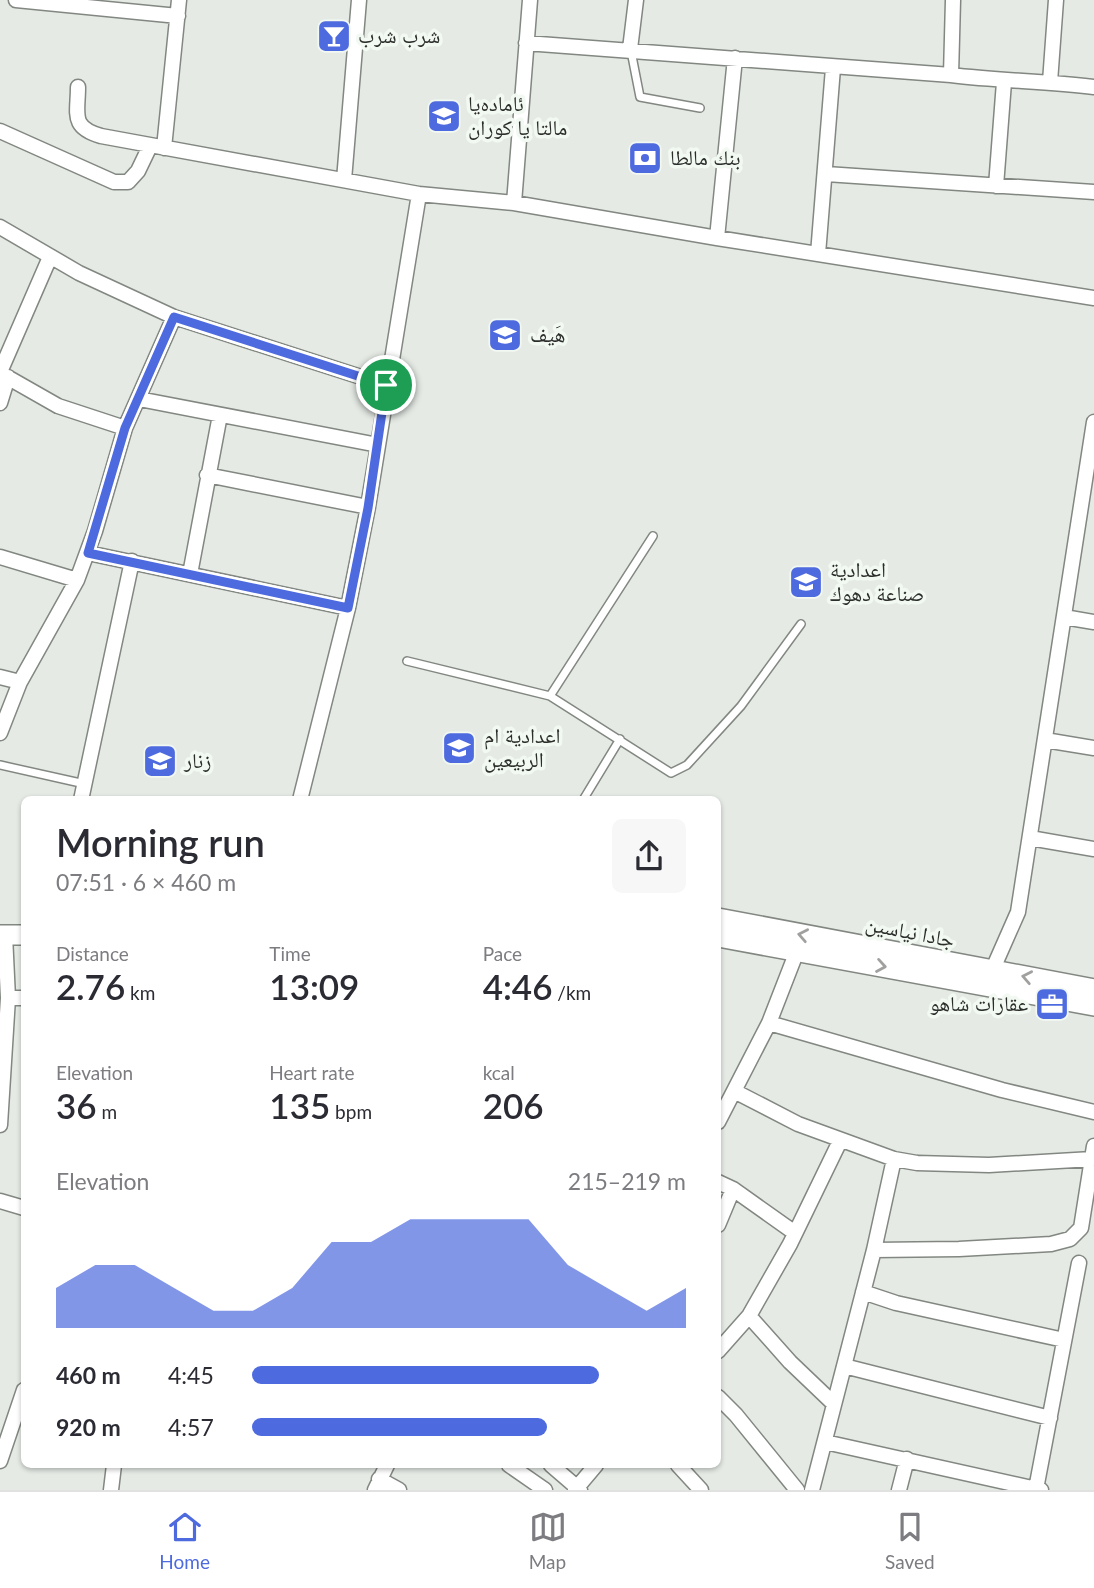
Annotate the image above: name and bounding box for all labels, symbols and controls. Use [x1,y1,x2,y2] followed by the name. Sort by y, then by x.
[315,17,353,55] bar icon: شرب شرب
[358,22,440,48] place label: شرب شرب
[468,90,567,140] place label: ئامادەيا مالتا يا كوران
[425,97,463,135] school or university icon: ئامادەيا مالتا يا كوران
[626,139,664,177] bank icon: بنك مالطا
[670,144,741,170] place label: بنك مالطا
[486,316,524,354] school or university icon: هَيف
[530,321,565,346] place label: هَيف
[356,355,416,415] pin
[367,366,405,404] icon: arrive
[830,556,924,605] place label: اعدادية صناعة دهوك
[787,563,825,601] school or university icon: اعدادية صناعة دهوك
[484,722,561,773] place label: اعدادية ام الربيعين
[440,729,478,767] school or university icon: اعدادية ام الربيعين
[141,742,179,780] school or university icon: زنار
[183,747,211,772] place label: زنار
[56,819,265,865] text: Morning run
[612,819,686,893] button: share
[56,868,236,896] text: 07:51 · 6 × 460 m
[863,910,957,953] street label: جادا نیاسین
[797,928,809,943] one-way arrow
[56,942,129,965] text: Distance
[269,942,311,965] text: Time
[483,942,522,965] text: Pace
[875,958,887,973] one-way arrow
[56,965,125,1007] text: 2.76
[269,965,359,1007] text: 13:09
[483,965,552,1007] text: 4:46
[1021,970,1033,985] one-way arrow
[125,981,155,1004] text: km
[552,981,591,1004] text: /km
[1033,985,1071,1023] office icon: عقارات شاهو
[930,990,1028,1015] place label: عقارات شاهو
[56,1061,133,1084] text: Elevation
[269,1061,355,1084] text: Heart rate
[483,1061,515,1084] text: kcal
[56,1084,97,1126] text: 36
[269,1084,330,1126] text: 135
[483,1084,544,1126] text: 206
[97,1100,117,1123] text: m
[330,1100,372,1123] text: bpm
[56,1167,149,1195] text: Elevation
[568,1167,686,1195] text: 215–219 m
[56,1361,121,1389] text: 460 m
[168,1361,214,1389] text: 4:45
[56,1413,121,1441] text: 920 m
[168,1413,214,1441] text: 4:57
[159,1508,210,1573] tab: Home
[529,1508,567,1573] tab: Map
[885,1508,935,1573] tab: Saved

